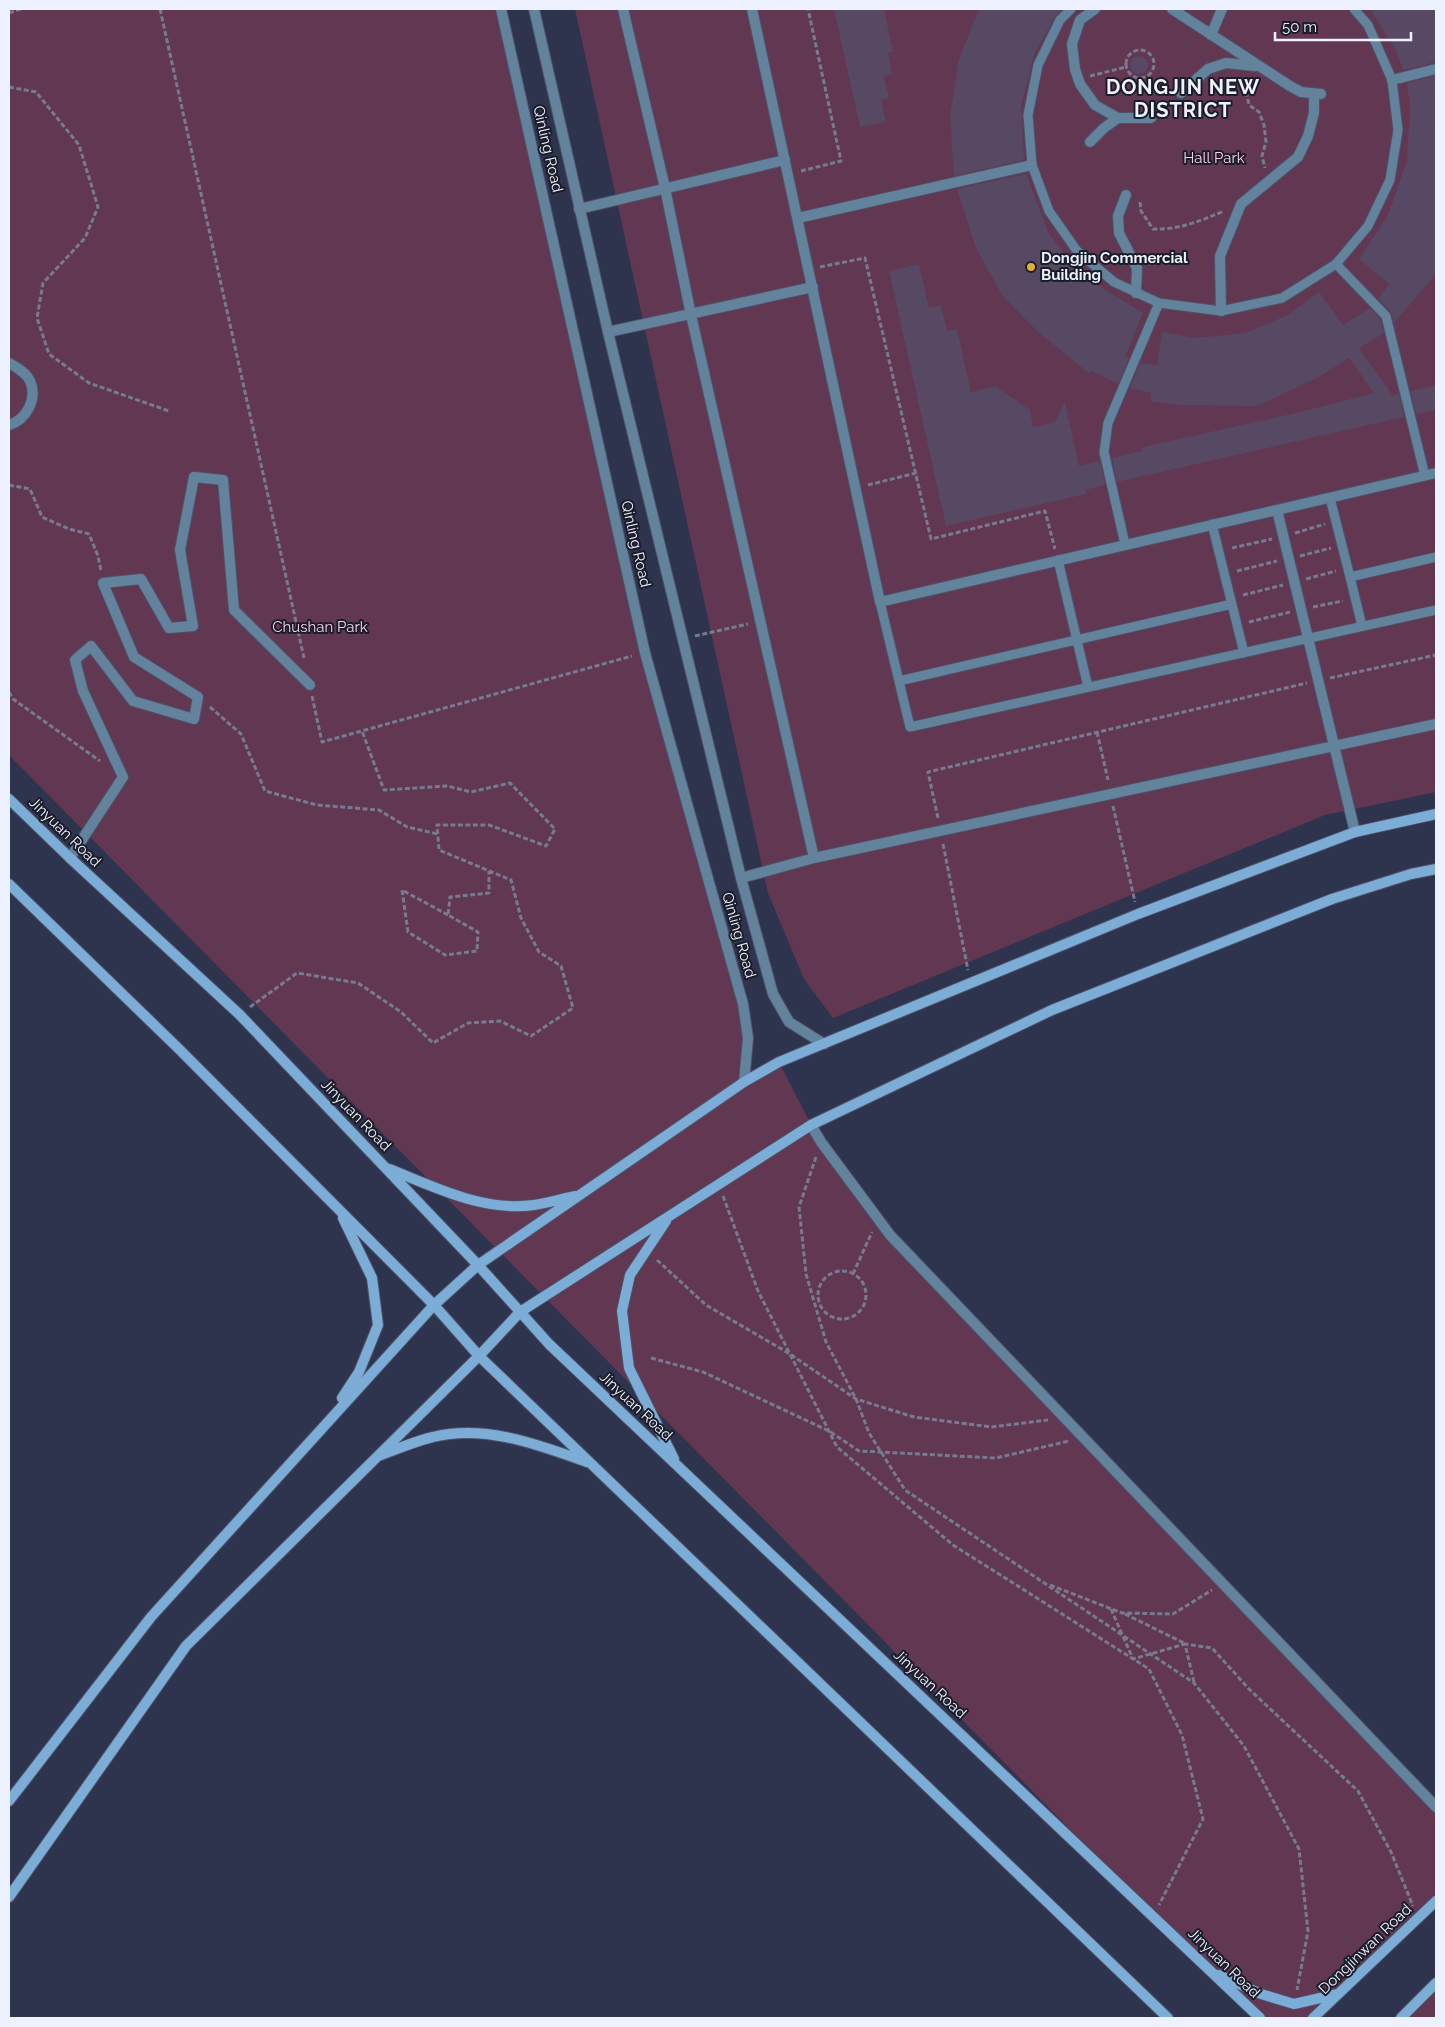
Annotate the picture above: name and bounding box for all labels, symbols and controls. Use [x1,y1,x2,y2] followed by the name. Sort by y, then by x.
[1275,10,1411,42] scale bar
[1282,18,1317,36] text: 50 m
[1106,75,1260,122] district label: DONGJIN NEW DISTRICT
[529,104,567,194] street label: Qinling Road
[1183,149,1245,167] park label: Hall Park
[1041,249,1188,284] place label: Dongjin Commercial Building
[1025,261,1037,273] marker: Dongjin Commercial Building
[617,499,655,589] street label: Qinling Road
[272,618,368,636] park label: Chushan Park
[25,793,105,871] street label: Jinyuan Road
[718,890,760,980] street label: Qinling Road
[317,1075,395,1155] street label: Jinyuan Road
[596,1368,676,1444] street label: Jinyuan Road
[890,1646,970,1722] street label: Jinyuan Road
[1315,1900,1415,1998] street label: Dongjinwan Road
[1184,1924,1264,2002] street label: Jinyuan Road

